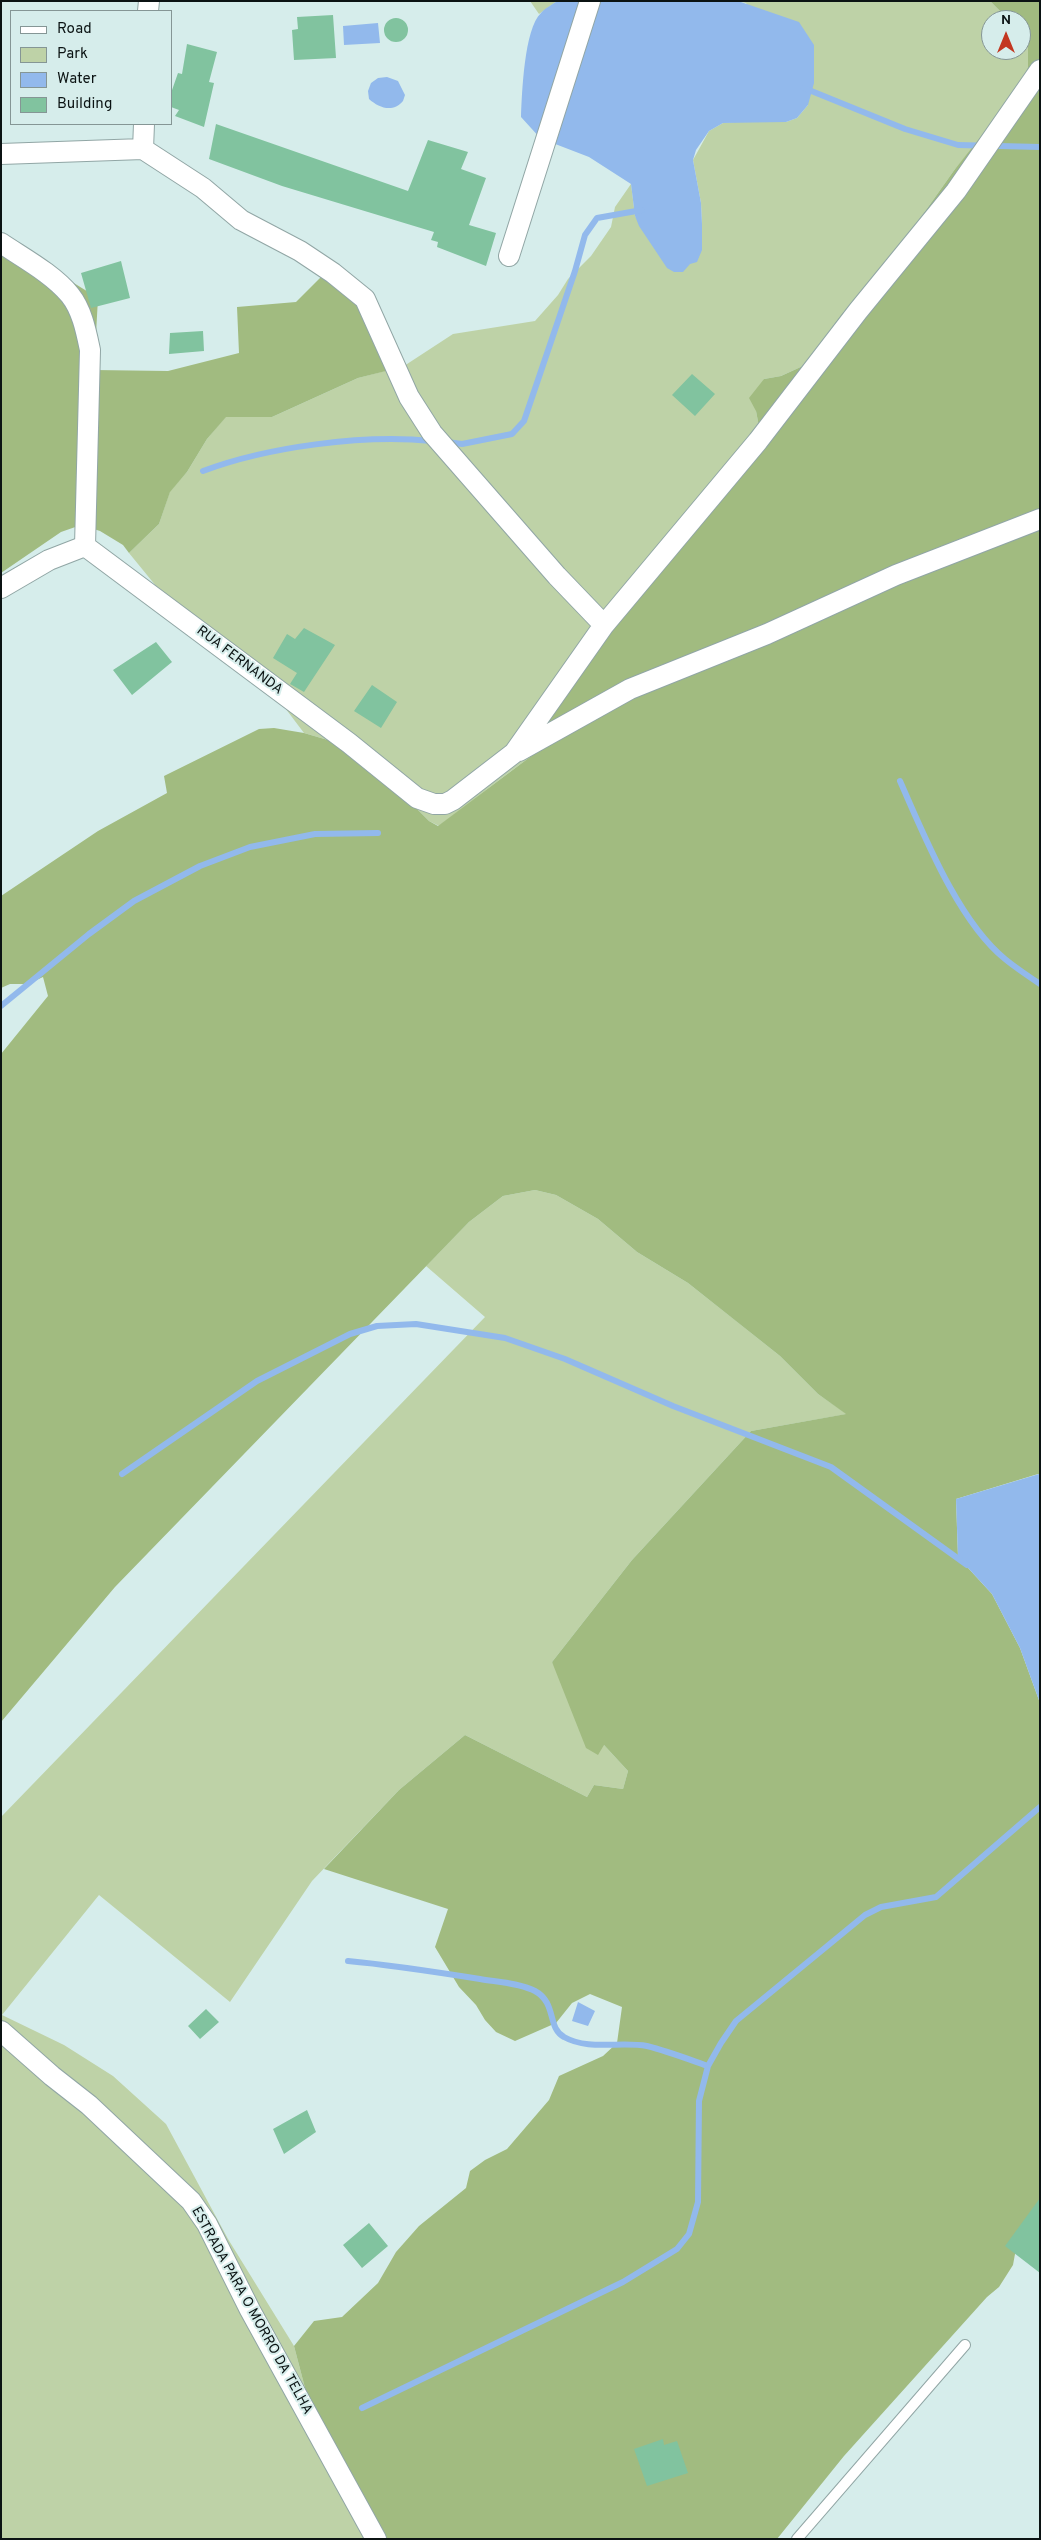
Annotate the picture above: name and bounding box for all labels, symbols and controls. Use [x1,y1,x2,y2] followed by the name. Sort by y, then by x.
[10,10,172,125] legend
[981,10,1031,60] north arrow
[1001,12,1011,29] text: N
[57,20,92,39] text: Road
[57,45,88,64] text: Park
[57,70,96,89] text: Water
[57,95,112,114] text: Building
[193,623,285,699] street label: RUA FERNANDA
[187,2204,315,2418] street label: ESTRADA PARA O MORRO DA TELHA

